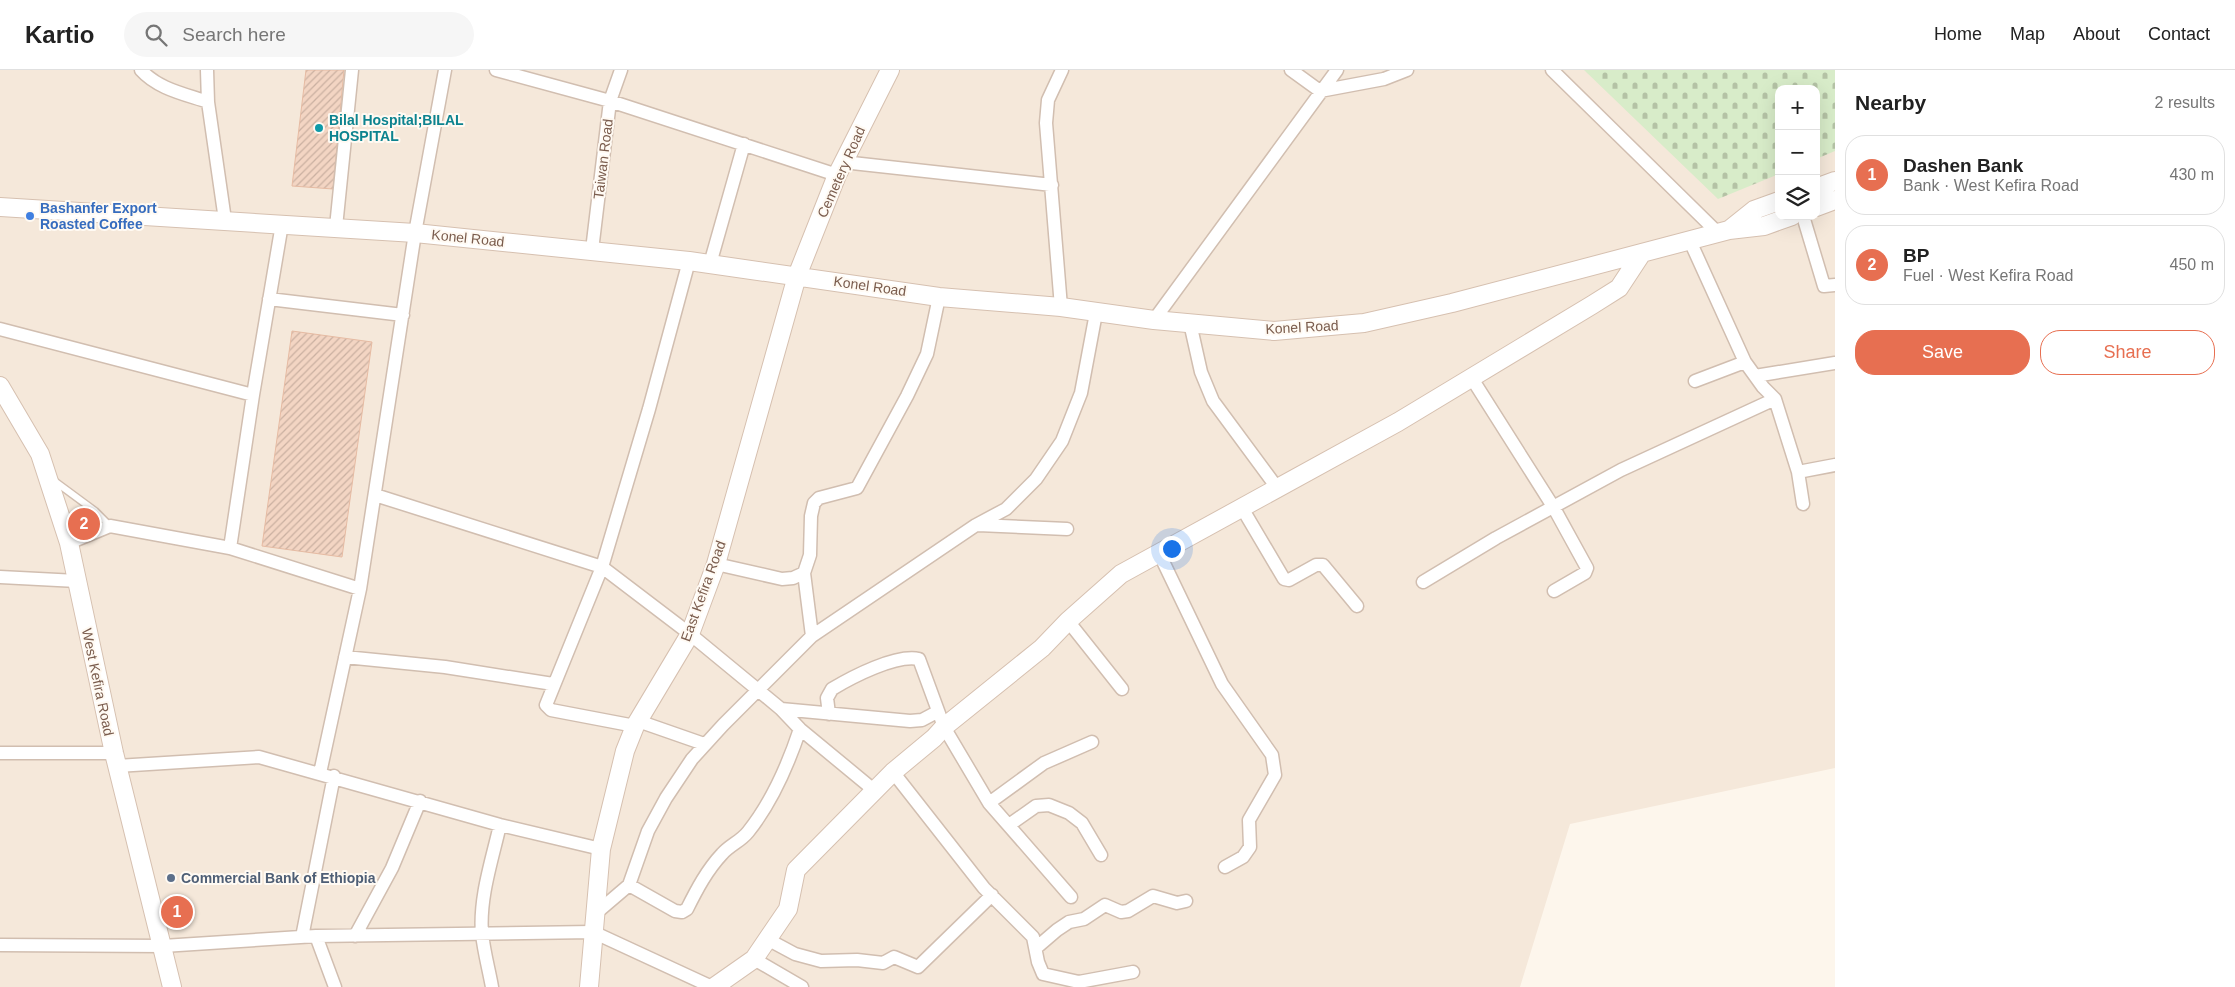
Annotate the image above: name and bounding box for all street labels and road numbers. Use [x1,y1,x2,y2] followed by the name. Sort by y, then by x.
[590,118,616,200] street label: Taiwan Road
[814,124,868,220] street label: Cemetery Road
[431,226,505,250] street label: Konel Road
[833,273,907,299] street label: Konel Road
[1265,317,1339,337] street label: Konel Road
[677,539,729,643] street label: East Kefira Road
[79,627,117,737] street label: West Kefira Road

